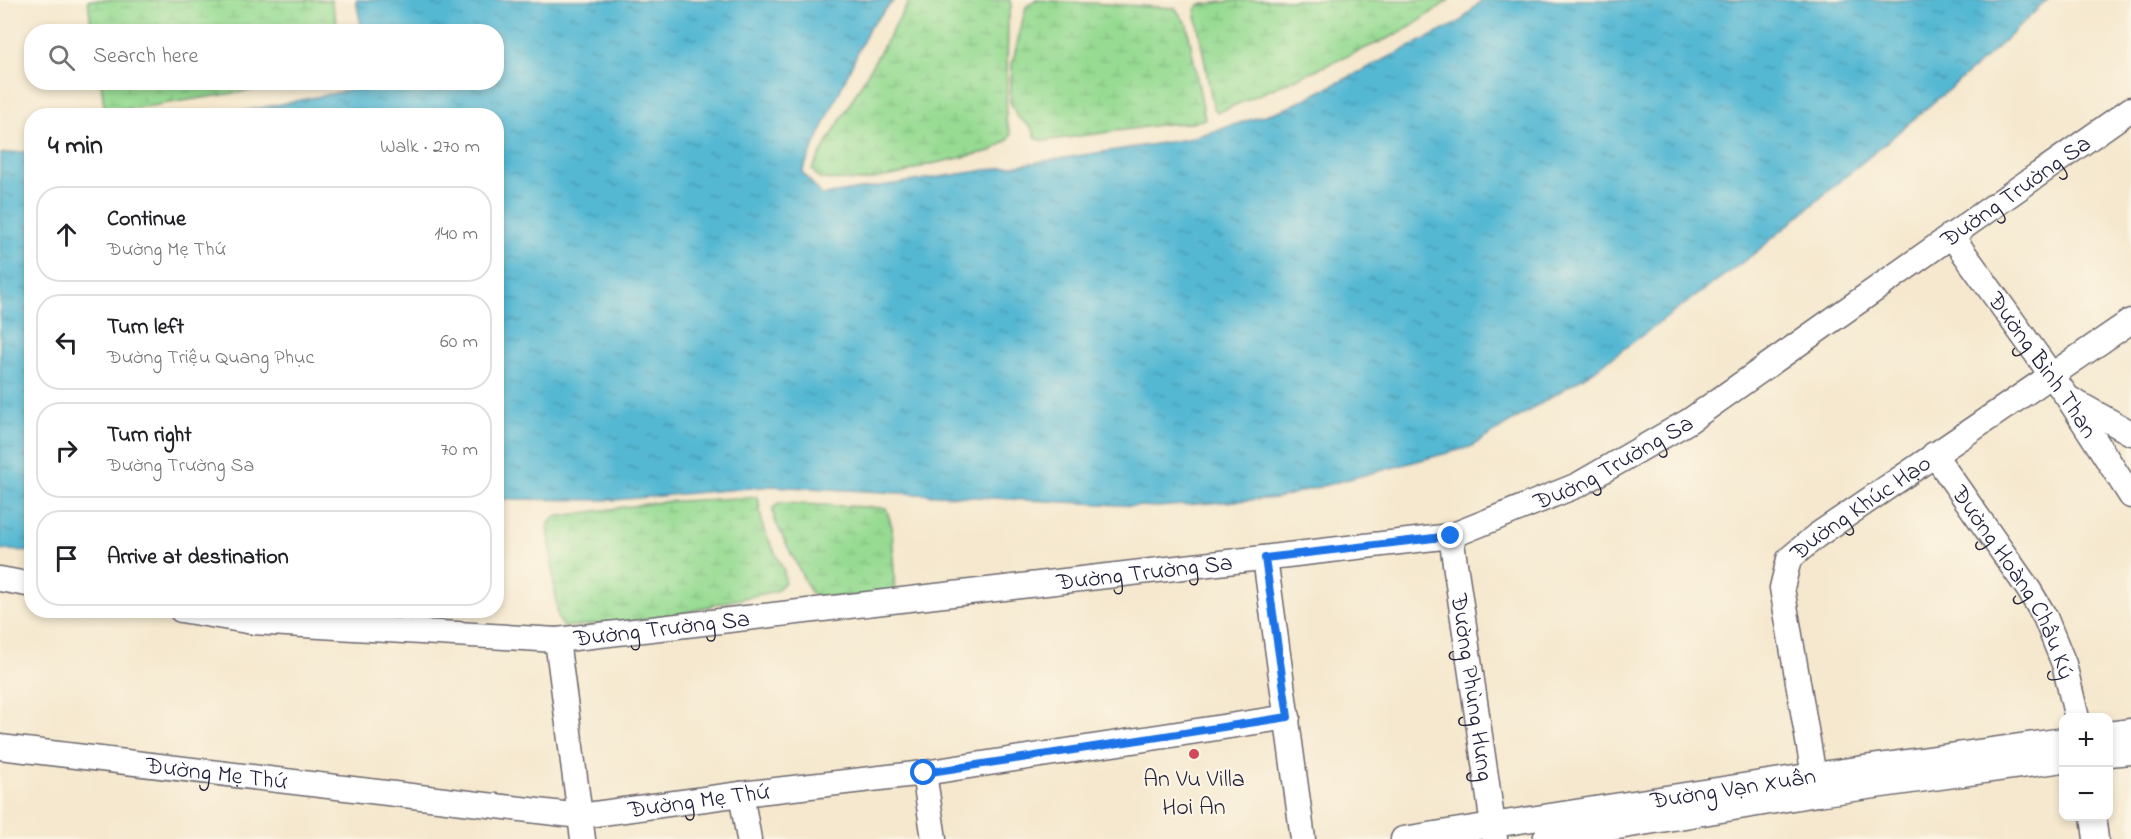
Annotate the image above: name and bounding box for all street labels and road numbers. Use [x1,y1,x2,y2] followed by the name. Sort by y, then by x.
[1934,127,2099,259] street label: Đường Trường Sa
[1977,285,2105,446] street label: Đường Bình Than
[1528,407,1701,521] street label: Đường Trường Sa
[1783,447,1939,571] street label: Đường Khúc Hạo
[1941,478,2082,683] street label: Đường Hoàng Châu Ký
[1054,547,1235,602] street label: Đường Trường Sa
[1439,591,1501,784] street label: Đường Phùng Hưng
[571,603,752,658] street label: Đường Trường Sa
[142,749,289,801] street label: Đường Mẹ Thứ
[1647,760,1819,820] street label: Đường Vạn Xuân
[625,776,772,829] street label: Đường Mẹ Thứ

